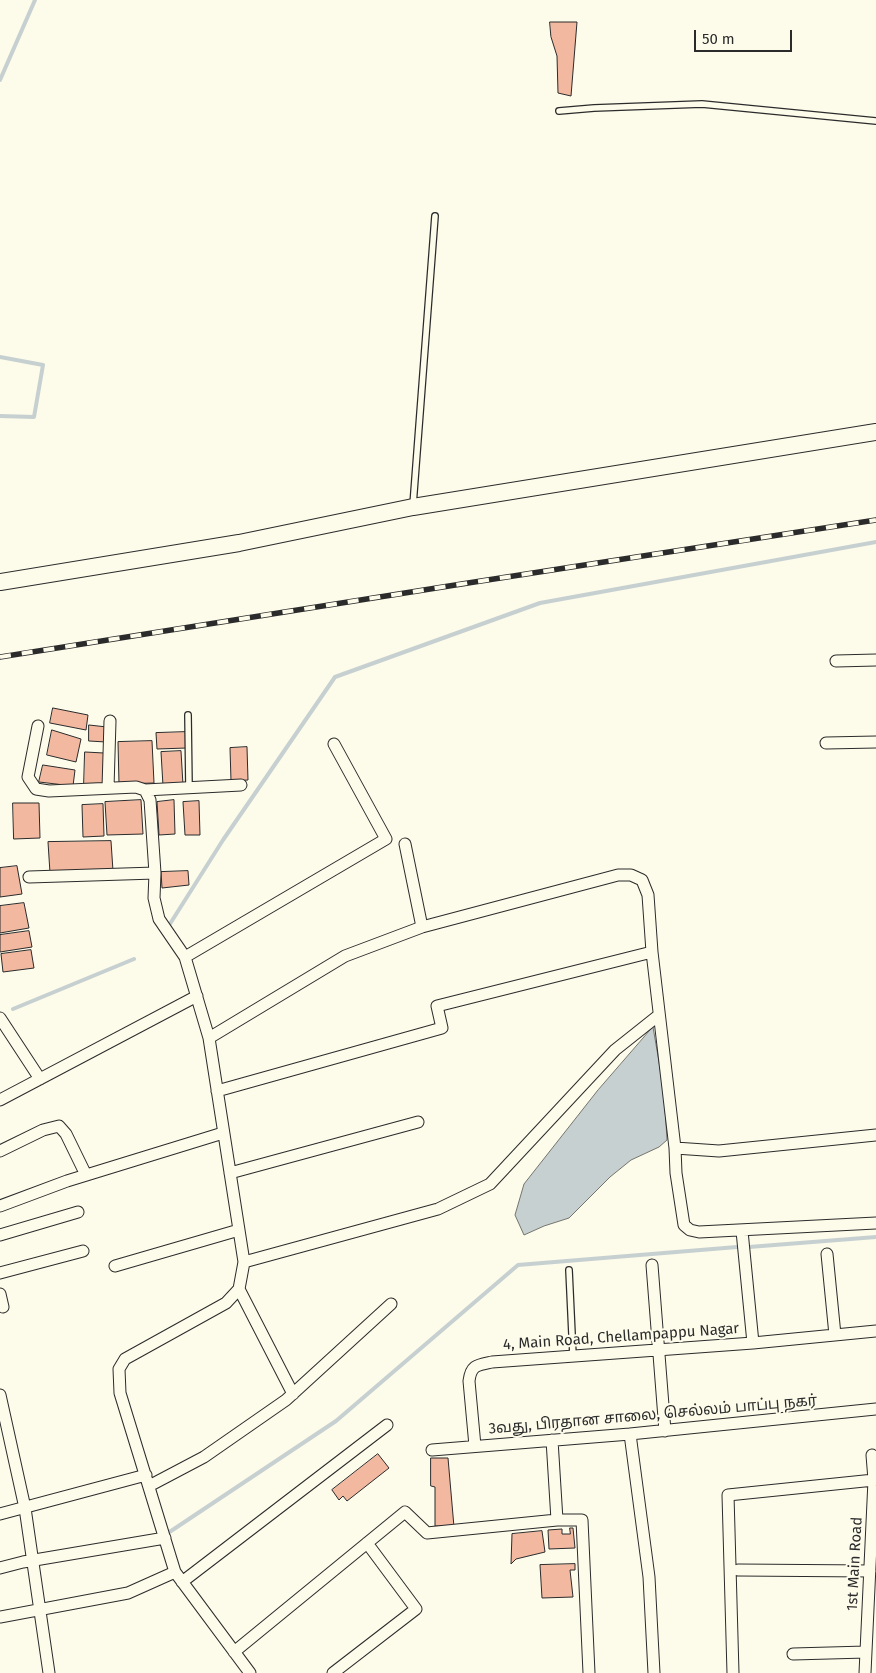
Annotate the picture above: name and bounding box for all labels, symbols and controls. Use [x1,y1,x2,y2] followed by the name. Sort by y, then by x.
[696,20,794,52] scale bar
[702,30,735,48] text: 50 m
[502,1320,740,1354] street label: 4, Main Road, Chellampappu Nagar
[488,1392,818,1438] street label: 3வது, பிரதான சாலை, செல்லம் பாப்பு நகர்
[844,1516,866,1612] street label: 1st Main Road

